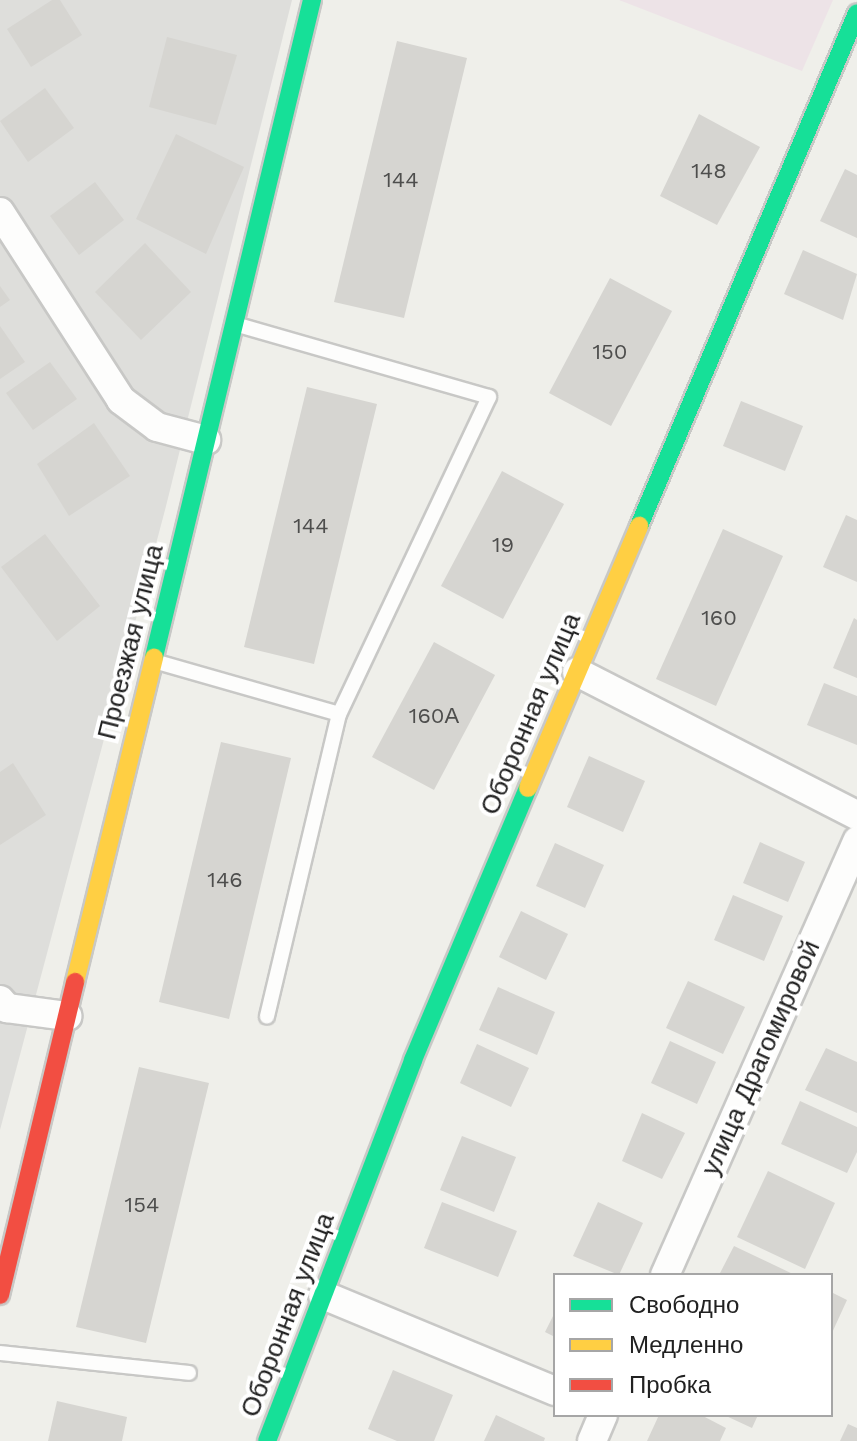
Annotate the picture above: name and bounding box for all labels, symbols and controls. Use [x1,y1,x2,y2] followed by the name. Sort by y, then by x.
[691,158,727,184] house number: 148
[383,167,419,193] house number: 144
[592,339,628,365] house number: 150
[293,513,329,539] house number: 144
[492,532,514,558] house number: 19
[92,541,170,743] street label: Проезжая улица
[701,605,737,631] house number: 160
[474,608,588,820] street label: Оборонная улица
[409,703,459,729] house number: 160А
[207,867,243,893] house number: 146
[695,936,827,1180] street label: улица Драгомировой
[125,1192,159,1218] house number: 154
[235,1209,341,1421] street label: Оборонная улица
[553,1273,833,1417] legend
[629,1291,739,1319] text: Свободно
[629,1331,743,1359] text: Медленно
[629,1371,711,1399] text: Пробка

